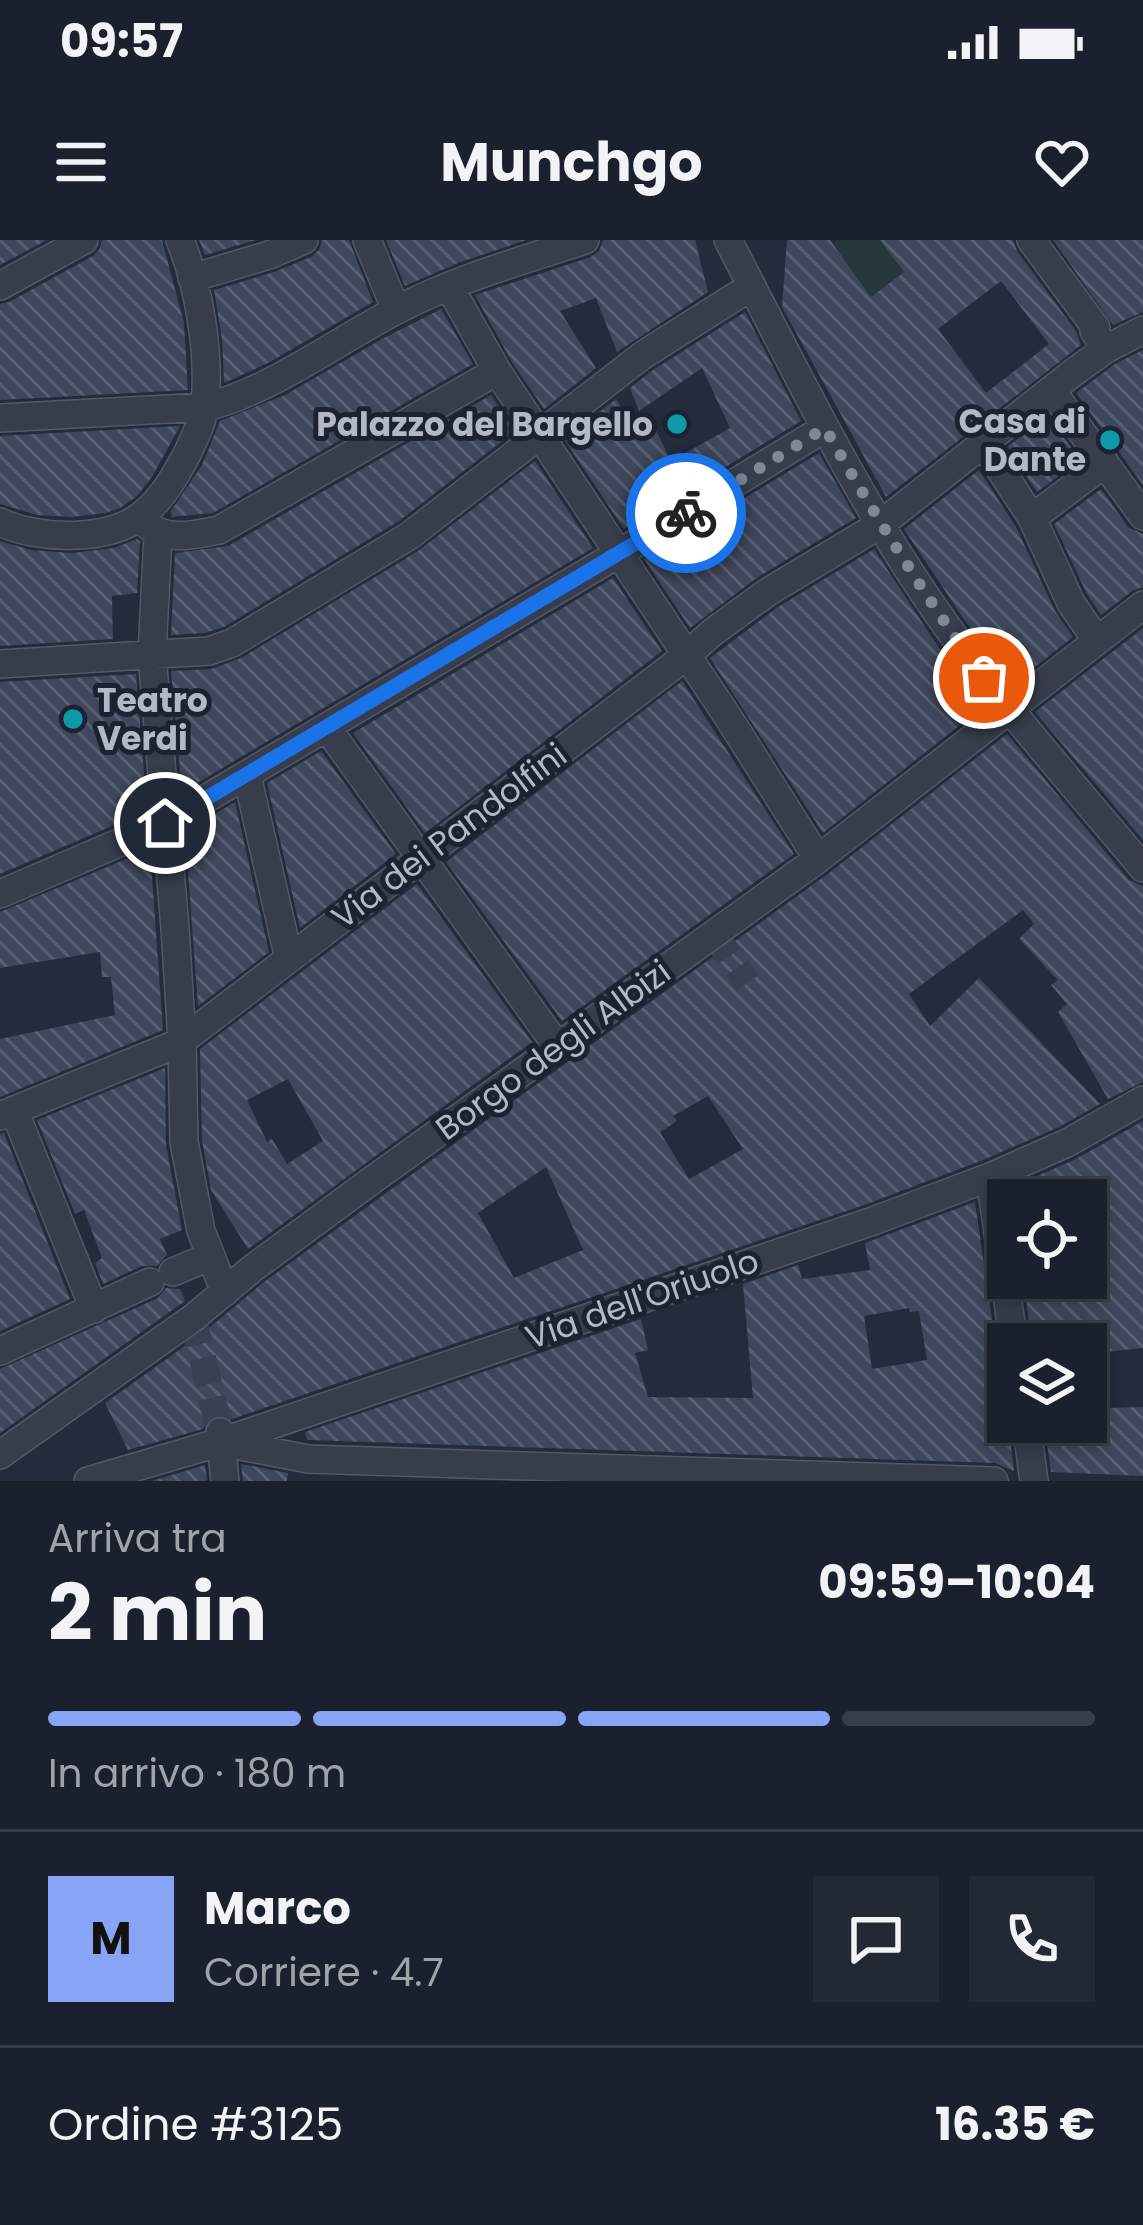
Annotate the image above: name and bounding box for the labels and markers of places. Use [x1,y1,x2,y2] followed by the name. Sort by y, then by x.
[958,398,1086,483] place label: Casa di Dante
[316,401,653,448] place label: Palazzo del Bargello
[664,411,690,437] marker: Palazzo del Bargello
[1097,427,1123,453] marker: Casa di Dante
[933,627,1035,729] pin
[97,677,208,762] place label: Teatro Verdi
[60,706,86,732] marker: Teatro Verdi
[114,772,216,874] pin

